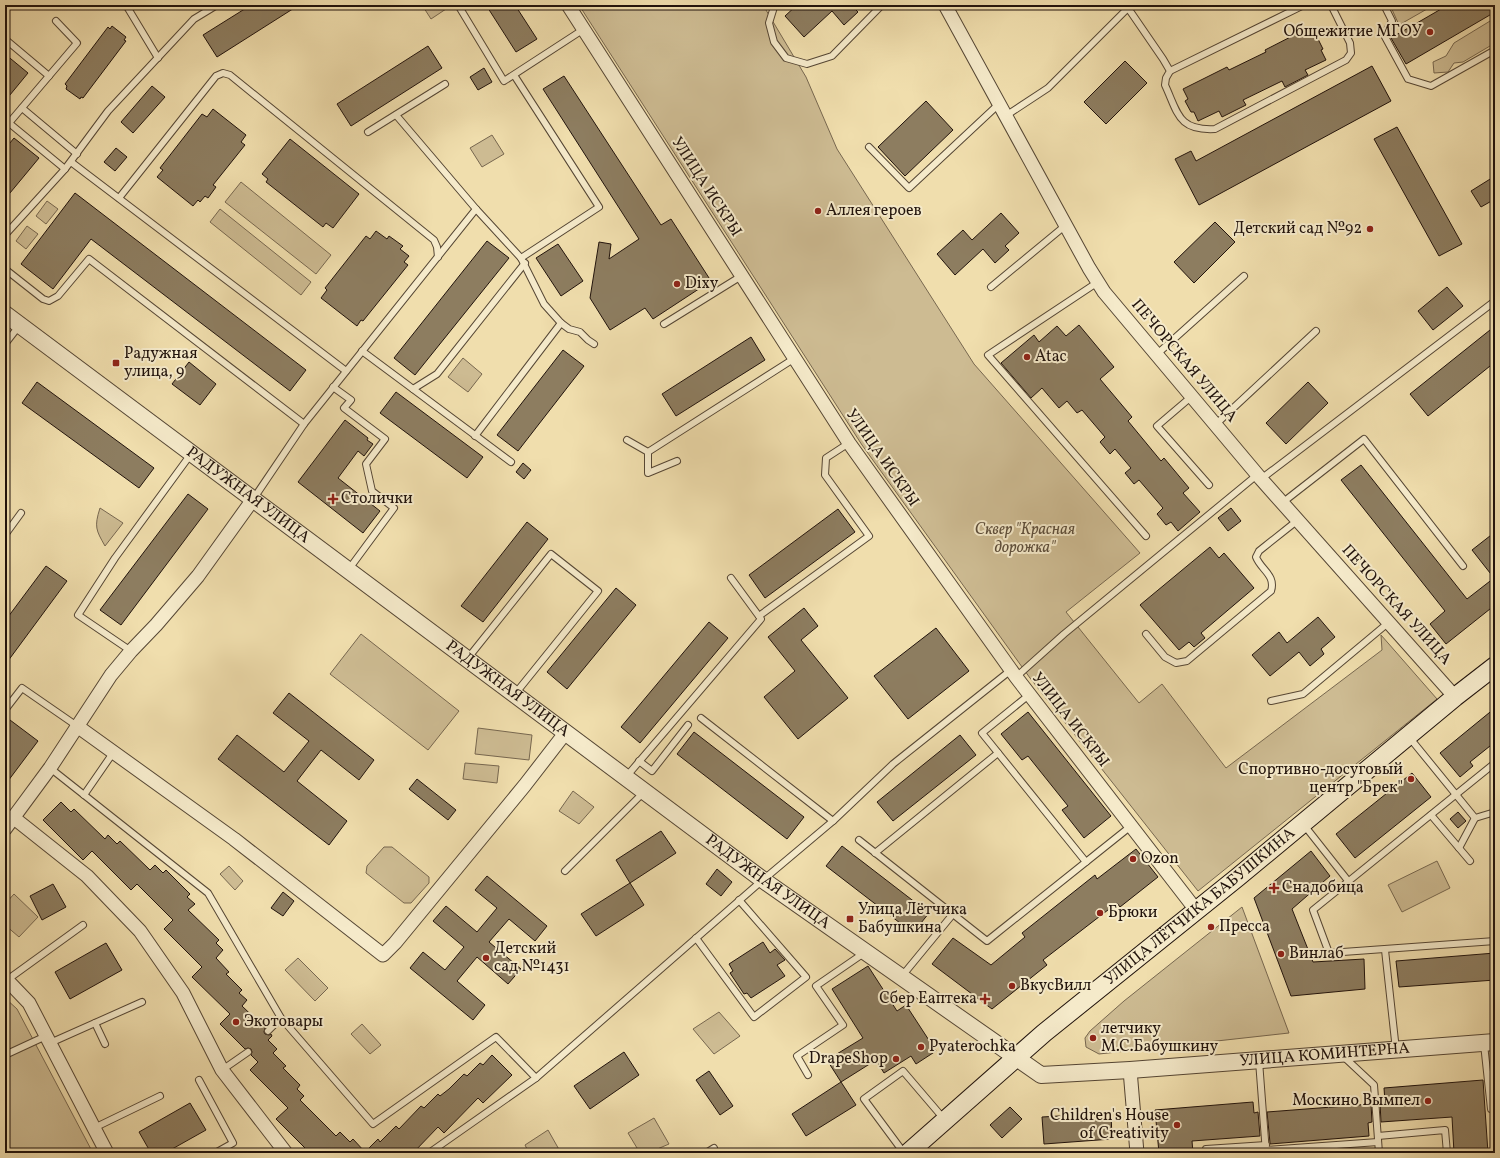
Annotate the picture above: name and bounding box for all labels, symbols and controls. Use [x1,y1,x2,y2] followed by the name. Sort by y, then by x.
[1284,21,1423,43] place label: Общежитие МГОУ
[1425,27,1435,37] marker: Общежитие МГОУ
[666,133,746,241] street label: УЛИЦА ИСКРЫ
[826,200,922,222] place label: Аллея героев
[813,206,823,216] marker: Аллея героев
[1234,218,1362,240] place label: Детский сад №92
[1365,224,1375,234] marker: Детский сад №92
[685,273,719,295] place label: Dixy
[672,279,682,289] marker: Dixy
[1126,295,1242,427] street label: ПЕЧОРСКАЯ УЛИЦА
[124,343,198,383] place label: Радужная улица, 9
[1035,346,1067,368] place label: Atac
[1022,352,1032,362] marker: Atac
[111,358,121,368] marker: Радужная улица, 9
[840,405,924,511] street label: УЛИЦА ИСКРЫ
[181,442,314,549] street label: РАДУЖНАЯ УЛИЦА
[341,488,413,510] place label: Столички
[328,494,338,504] marker: Столички
[975,519,1075,559] park label: Сквер "Красная дорожка"
[1336,540,1456,670] street label: ПЕЧОРСКАЯ УЛИЦА
[441,636,574,743] street label: РАДУЖНАЯ УЛИЦА
[1026,668,1114,772] street label: УЛИЦА ИСКРЫ
[1238,759,1403,799] place label: Спортивно-досуговый центр "Брек"
[1406,774,1416,784] marker: Спортивно-досуговый центр "Брек"
[1100,823,1300,991] street label: УЛИЦА ЛЁТЧИКА БАБУШКИНА
[701,829,835,935] street label: РАДУЖНАЯ УЛИЦА
[1141,848,1179,870] place label: Ozon
[1128,854,1138,864] marker: Ozon
[1282,877,1364,899] place label: Снадобица
[1269,883,1279,893] marker: Снадобица
[858,899,967,939] place label: Улица Лётчика Бабушкина
[1108,902,1158,924] place label: Брюки
[1095,908,1105,918] marker: Брюки
[845,914,855,924] marker: Улица Лётчика Бабушкина
[1219,916,1270,938] place label: Пресса
[1206,922,1216,932] marker: Пресса
[494,938,570,978] place label: Детский сад №1431
[1289,943,1344,965] place label: Винлаб
[1276,949,1286,959] marker: Винлаб
[481,953,491,963] marker: Детский сад №1431
[1020,975,1092,997] place label: ВкусВилл
[1007,981,1017,991] marker: ВкусВилл
[879,988,977,1010] place label: Сбер Еаптека
[980,994,990,1004] marker: Сбер Еаптека
[244,1011,323,1033] place label: Экотовары
[231,1017,241,1027] marker: Экотовары
[1101,1018,1219,1058] place label: летчику М.С.Бабушкину
[1088,1033,1098,1043] marker: летчику М.С.Бабушкину
[929,1036,1016,1058] place label: Pyaterochka
[1239,1038,1411,1073] street label: УЛИЦА КОМИНТЕРНА
[916,1042,926,1052] marker: Pyaterochka
[809,1048,888,1070] place label: DrapeShop
[891,1054,901,1064] marker: DrapeShop
[1292,1090,1420,1112] place label: Москино Вымпел
[1423,1096,1433,1106] marker: Москино Вымпел
[1050,1105,1169,1145] place label: Children's House of Creativity
[1172,1120,1182,1130] marker: Children's House of Creativity

